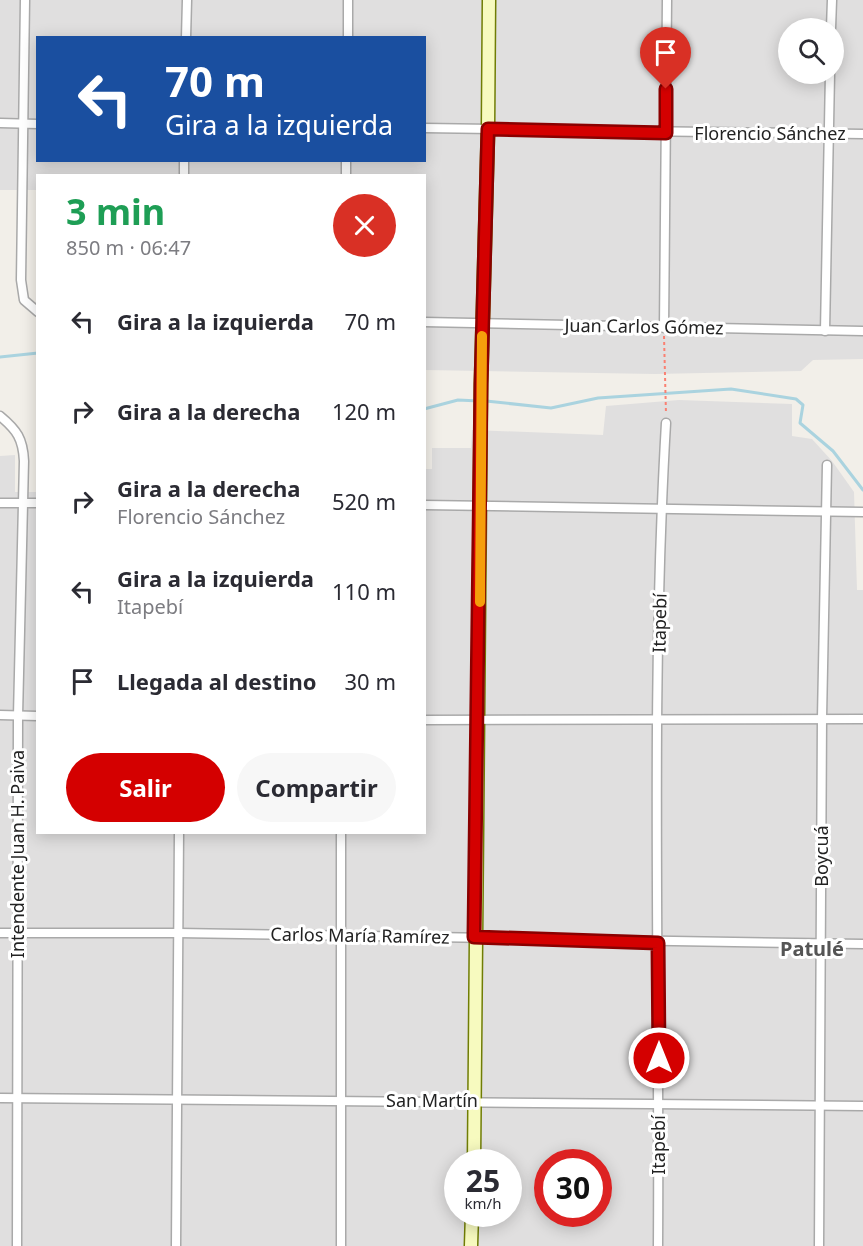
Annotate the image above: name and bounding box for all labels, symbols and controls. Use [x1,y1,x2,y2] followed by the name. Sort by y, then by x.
[778,18,844,84] map controls
[778,18,844,84] button: search
[640,27,691,89] pin
[649,36,682,69] icon: arrive
[165,52,265,109] text: 70 m
[66,60,144,138] icon: left
[165,106,393,143] text: Gira a la izquierda
[694,121,846,145] street label: Florencio Sánchez
[66,187,165,236] text: 3 min
[333,194,396,257] button: close
[66,234,191,261] text: 850 m · 06:47
[66,305,99,338] icon: left
[117,306,314,336] text: Gira a la izquierda
[345,306,396,336] text: 70 m
[562,313,724,339] street label: Juan Carlos Gómez
[66,395,99,428] icon: right
[117,396,301,426] text: Gira a la derecha
[332,396,396,426] text: 120 m
[117,473,301,503] text: Gira a la derecha
[66,485,99,518] icon: right
[332,486,396,516] text: 520 m
[117,503,285,530] text: Florencio Sánchez
[117,563,314,593] text: Gira a la izquierda
[66,575,99,608] icon: left
[332,576,396,606] text: 110 m
[117,593,183,620] text: Itapebí
[646,593,672,653] street label: Itapebí
[66,665,99,698] icon: arrive
[117,666,317,696] text: Llegada al destino
[345,666,396,696] text: 30 m
[5,750,29,958] street label: Intendente Juan H. Paiva
[66,753,225,822] button: Salir
[237,753,396,822] button: Compartir
[809,825,833,887] street label: Boycuá
[270,921,450,949] street label: Carlos María Ramírez
[780,935,844,962] district label: Patulé
[627,1026,691,1090] position arrow
[386,1088,478,1112] street label: San Martín
[646,1115,670,1175] street label: Itapebí
[534,1149,612,1227] speed limit sign: 30
[466,1160,500,1201] text: 25
[465,1193,501,1213] text: km/h

